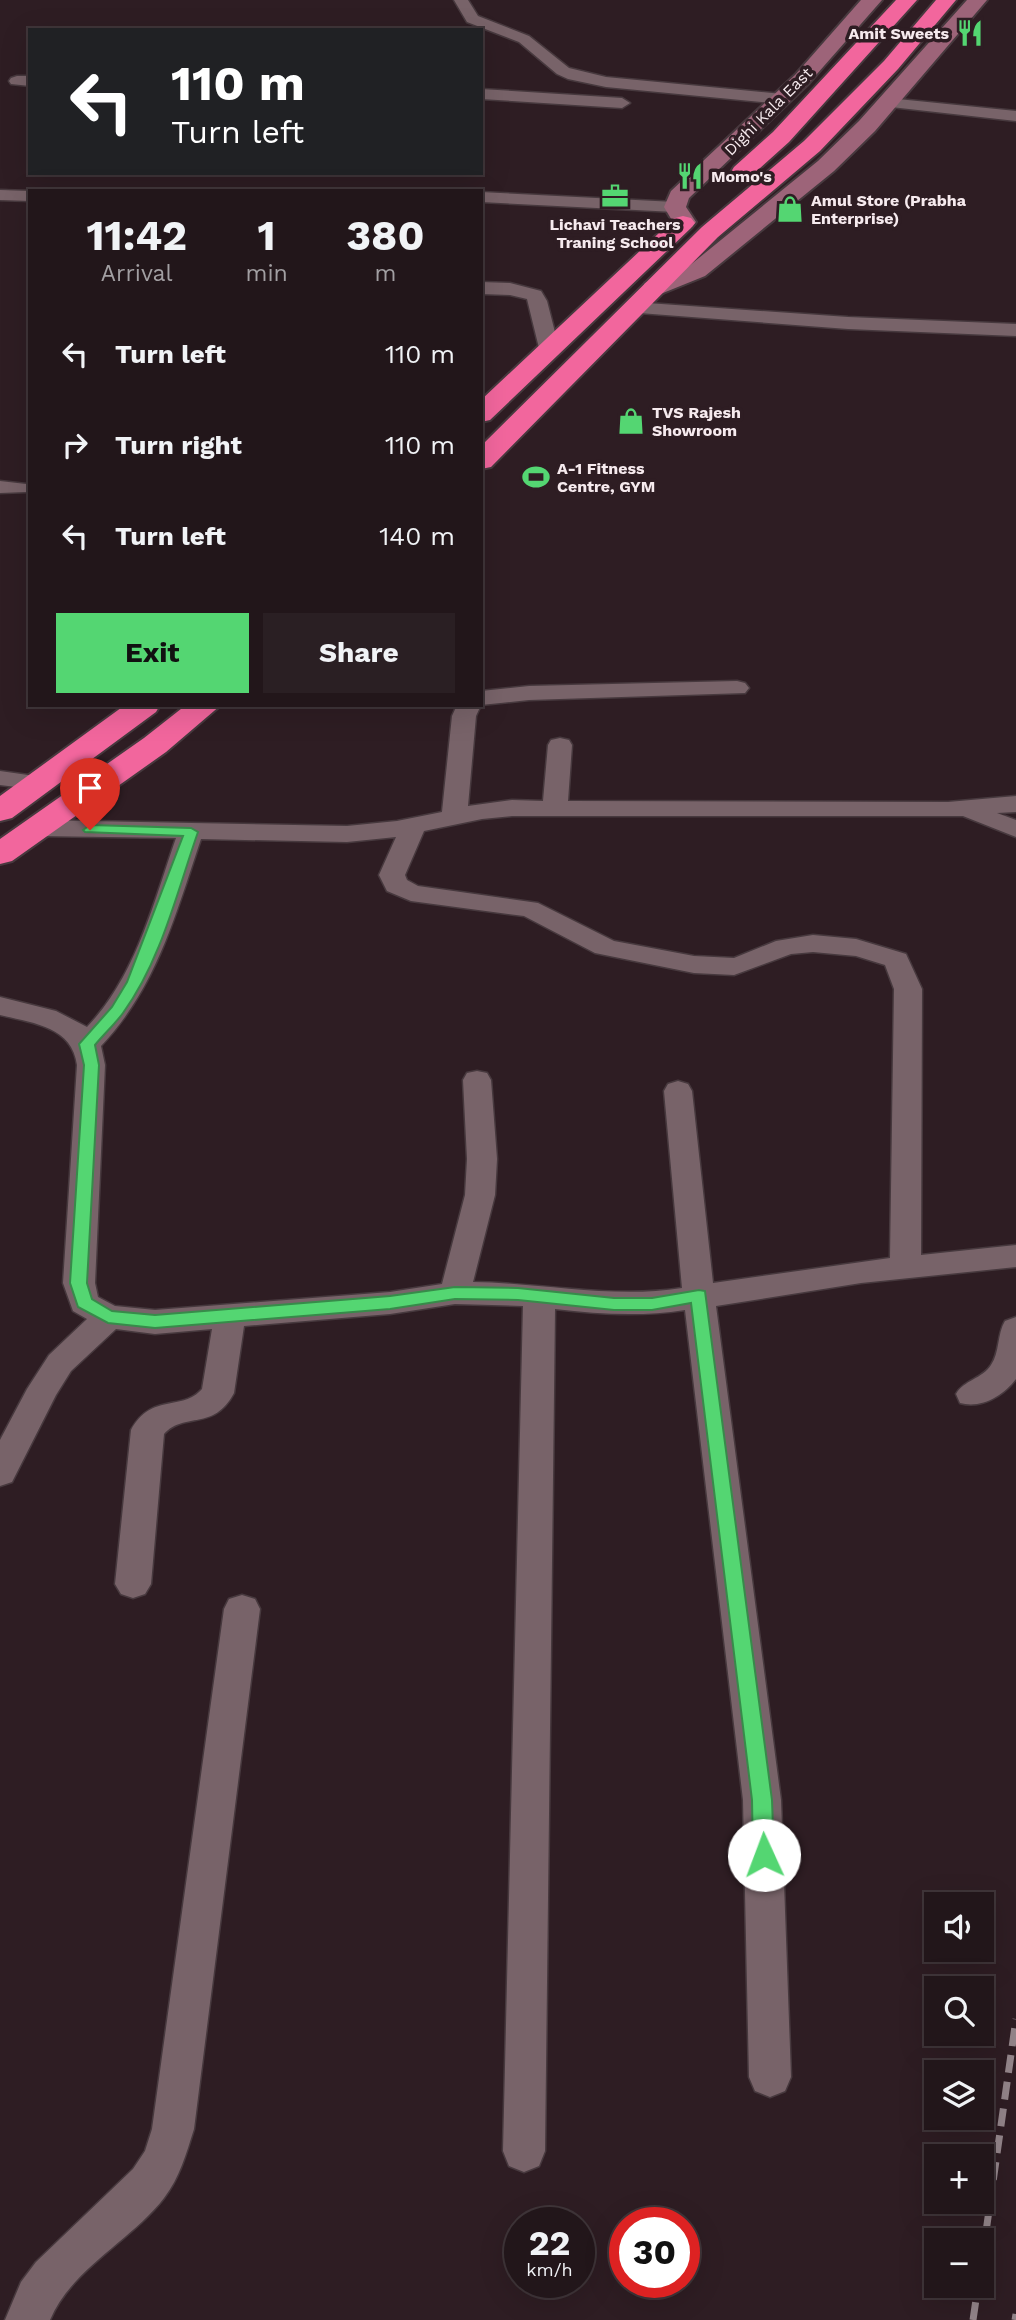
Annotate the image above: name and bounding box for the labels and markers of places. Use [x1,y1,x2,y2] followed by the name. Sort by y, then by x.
[955,18,985,48] restaurant icon: Amit Sweets
[848,24,949,43] place label: Amit Sweets
[675,161,705,191] restaurant icon: Momo's
[711,167,772,186] place label: Momo's
[600,181,630,211] office icon: Lichavi Teachers Traning School
[811,191,967,228] place label: Amul Store (Prabha Enterprise)
[775,194,805,224] shop icon: Amul Store (Prabha Enterprise)
[549,215,681,252] place label: Lichavi Teachers Traning School
[652,403,741,440] place label: TVS Rajesh Showroom
[616,406,646,436] shop icon: TVS Rajesh Showroom
[557,459,655,496] place label: A-1 Fitness Centre, GYM
[521,462,551,492] sports icon: A-1 Fitness Centre, GYM
[60,758,120,830] pin

